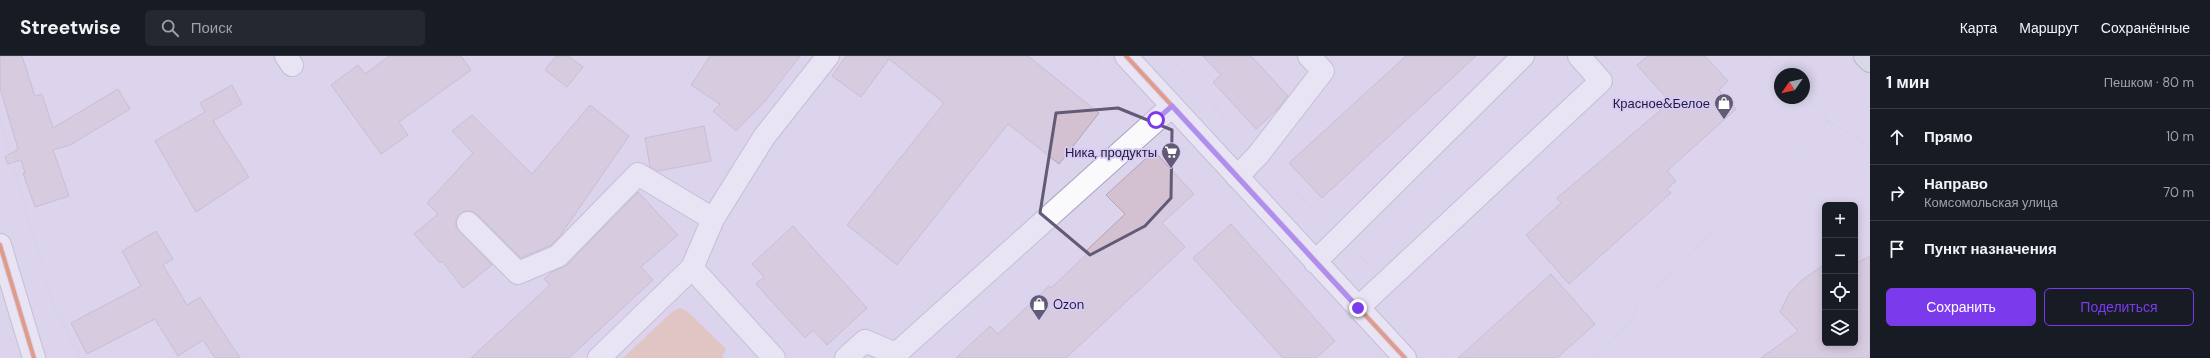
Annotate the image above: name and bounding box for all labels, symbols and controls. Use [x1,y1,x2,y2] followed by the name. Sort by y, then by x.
[145,10,425,46] search box
[20,15,121,40] text: Streetwise
[159,17,181,39] icon: search
[191,18,232,38] text: Поиск
[1960,19,1997,37] text: Карта
[2019,19,2079,37] text: Маршрут
[2101,19,2190,37] text: Сохранённые
[1774,68,1810,104] north arrow
[1886,71,1929,93] text: 1 мин
[2104,74,2194,91] text: Пешком · 80 m
[1713,92,1735,120] shop icon: Красное&Белое
[1613,95,1710,112] place label: Красное&Белое
[1147,111,1165,129] route start
[1886,126,1908,148] icon: ahead
[1924,127,1973,147] text: Прямо
[2166,128,2194,145] text: 10 m
[1160,141,1182,169] supermarket icon: Ника, продукты
[1065,144,1157,161] place label: Ника, продукты
[1924,174,1988,194] text: Направо
[1886,182,1908,204] icon: right
[2163,184,2194,201] text: 70 m
[1924,194,2058,211] text: Комсомольская улица
[1822,202,1858,346] map controls
[1822,202,1858,238] button: +
[1822,238,1858,274] button: −
[1886,238,1908,260] icon: arrive
[1924,239,2057,259] text: Пункт назначения
[1822,274,1858,310] button: locate
[1886,288,2036,326] button: Сохранить
[2044,288,2194,326] button: Поделиться
[1028,293,1050,321] shop icon: Ozon
[1053,296,1084,313] place label: Ozon
[1349,299,1367,317] route end
[1822,310,1858,346] button: layers

